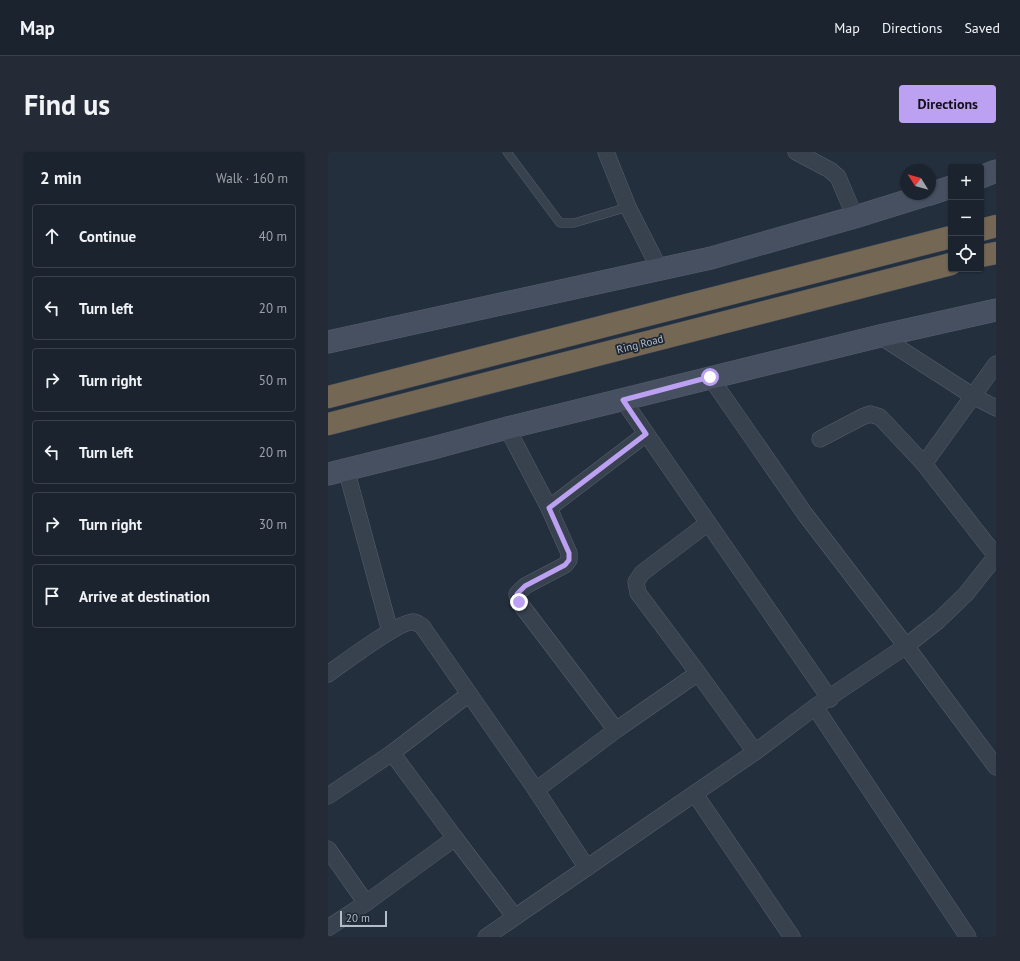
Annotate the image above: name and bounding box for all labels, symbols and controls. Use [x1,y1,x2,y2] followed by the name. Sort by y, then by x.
[20,16,55,40] text: Map
[834,19,860,37] text: Map
[882,19,942,37] text: Directions
[964,19,1000,37] text: Saved
[899,85,996,123] button: Directions
[24,86,110,123] text: Find us
[900,164,936,200] north arrow
[948,164,984,272] map controls
[948,164,984,200] button: +
[40,167,81,189] text: 2 min
[216,170,288,187] text: Walk · 160 m
[948,200,984,236] button: −
[41,225,63,247] icon: ahead
[79,227,136,246] text: Continue
[259,228,287,245] text: 40 m
[948,236,984,272] button: locate
[41,297,63,319] icon: left
[79,299,133,318] text: Turn left
[259,300,287,317] text: 20 m
[615,331,665,357] street label: Ring Road
[701,368,719,386] route start
[41,369,63,391] icon: right
[79,371,142,390] text: Turn right
[259,372,287,389] text: 50 m
[41,441,63,463] icon: left
[79,443,133,462] text: Turn left
[259,444,287,461] text: 20 m
[41,513,63,535] icon: right
[79,515,142,534] text: Turn right
[259,516,287,533] text: 30 m
[41,585,63,607] icon: arrive
[79,587,210,606] text: Arrive at destination
[510,593,528,611] route end
[340,909,387,928] scale bar
[346,911,370,925] text: 20 m

